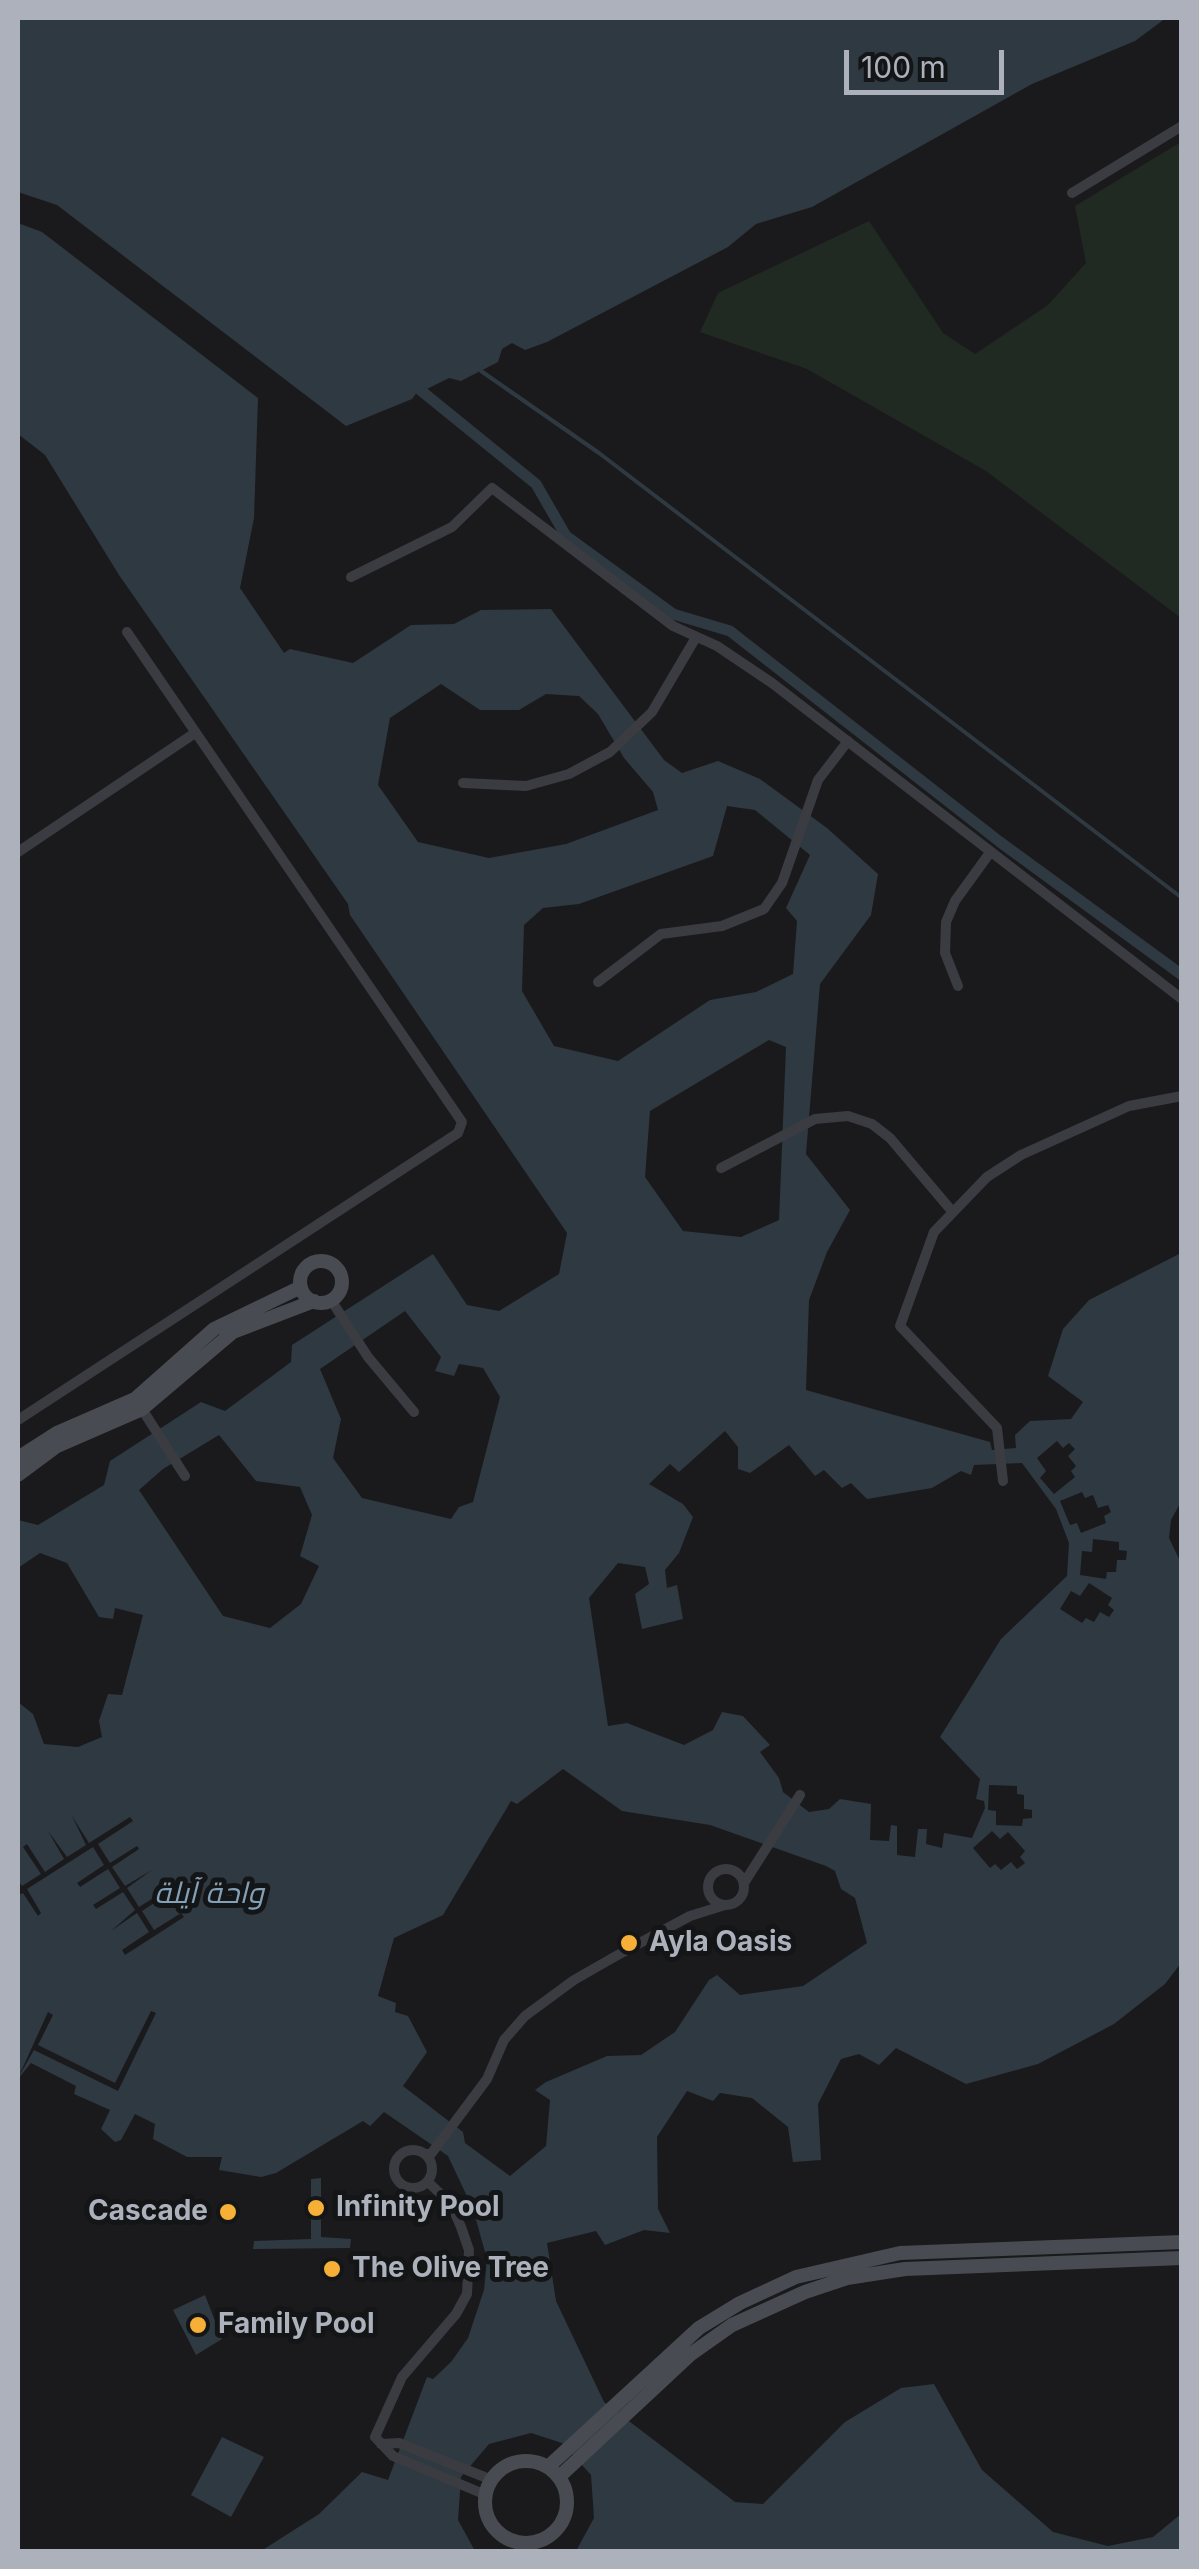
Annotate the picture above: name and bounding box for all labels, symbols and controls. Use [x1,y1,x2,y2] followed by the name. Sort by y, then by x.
[849,30,1009,92] scale bar
[861,49,946,85] text: 100 m
[154,1876,264,1912] water label: واحة آيلة
[649,1926,792,1960] place label: Ayla Oasis
[618,1932,640,1954] marker: Ayla Oasis
[336,2191,499,2225] place label: Infinity Pool
[88,2195,208,2229] place label: Cascade
[305,2197,327,2219] marker: Infinity Pool
[217,2201,239,2223] marker: Cascade
[352,2252,549,2286] place label: The Olive Tree
[321,2258,343,2280] marker: The Olive Tree
[218,2308,375,2342] place label: Family Pool
[187,2314,209,2336] marker: Family Pool

